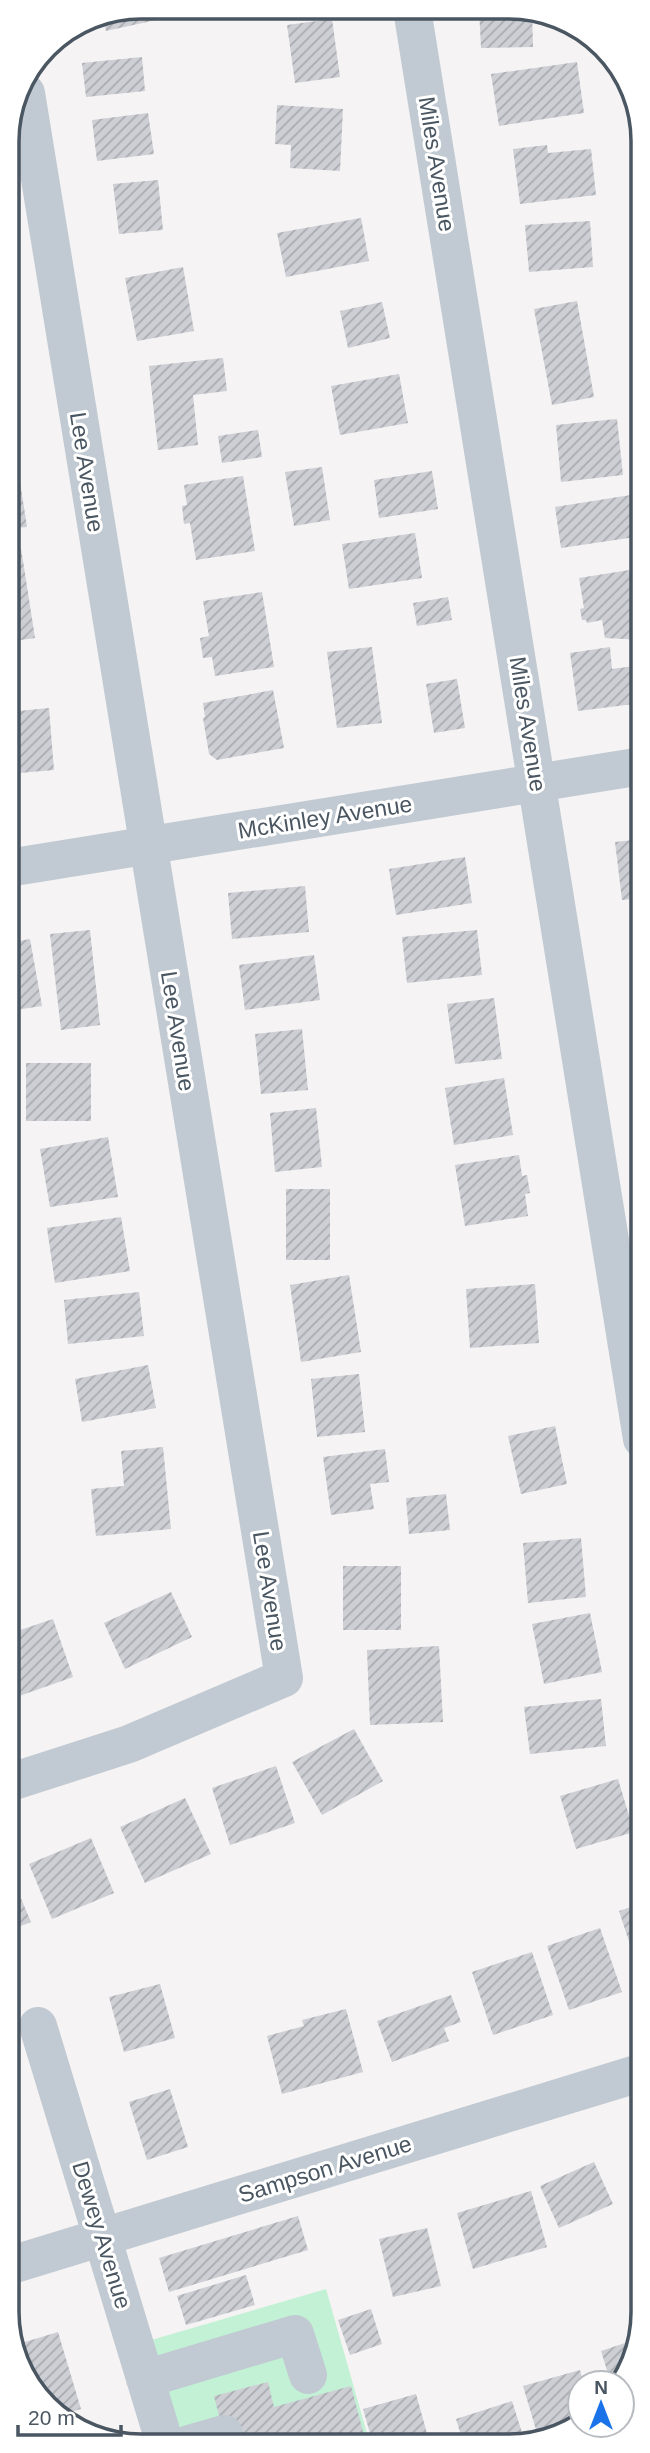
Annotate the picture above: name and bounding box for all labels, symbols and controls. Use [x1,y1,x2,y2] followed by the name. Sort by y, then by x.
[413,95,461,233] street label: Miles Avenue
[65,410,109,534] street label: Lee Avenue
[504,655,552,793] street label: Miles Avenue
[236,790,414,844] street label: McKinley Avenue
[156,969,200,1093] street label: Lee Avenue
[248,1529,292,1653] street label: Lee Avenue
[235,2130,415,2208] street label: Sampson Avenue
[67,2158,137,2312] street label: Dewey Avenue
[566,2369,636,2439] north arrow
[594,2377,608,2398] text: N
[18,2394,121,2438] scale bar
[28,2406,75,2429] text: 20 m

